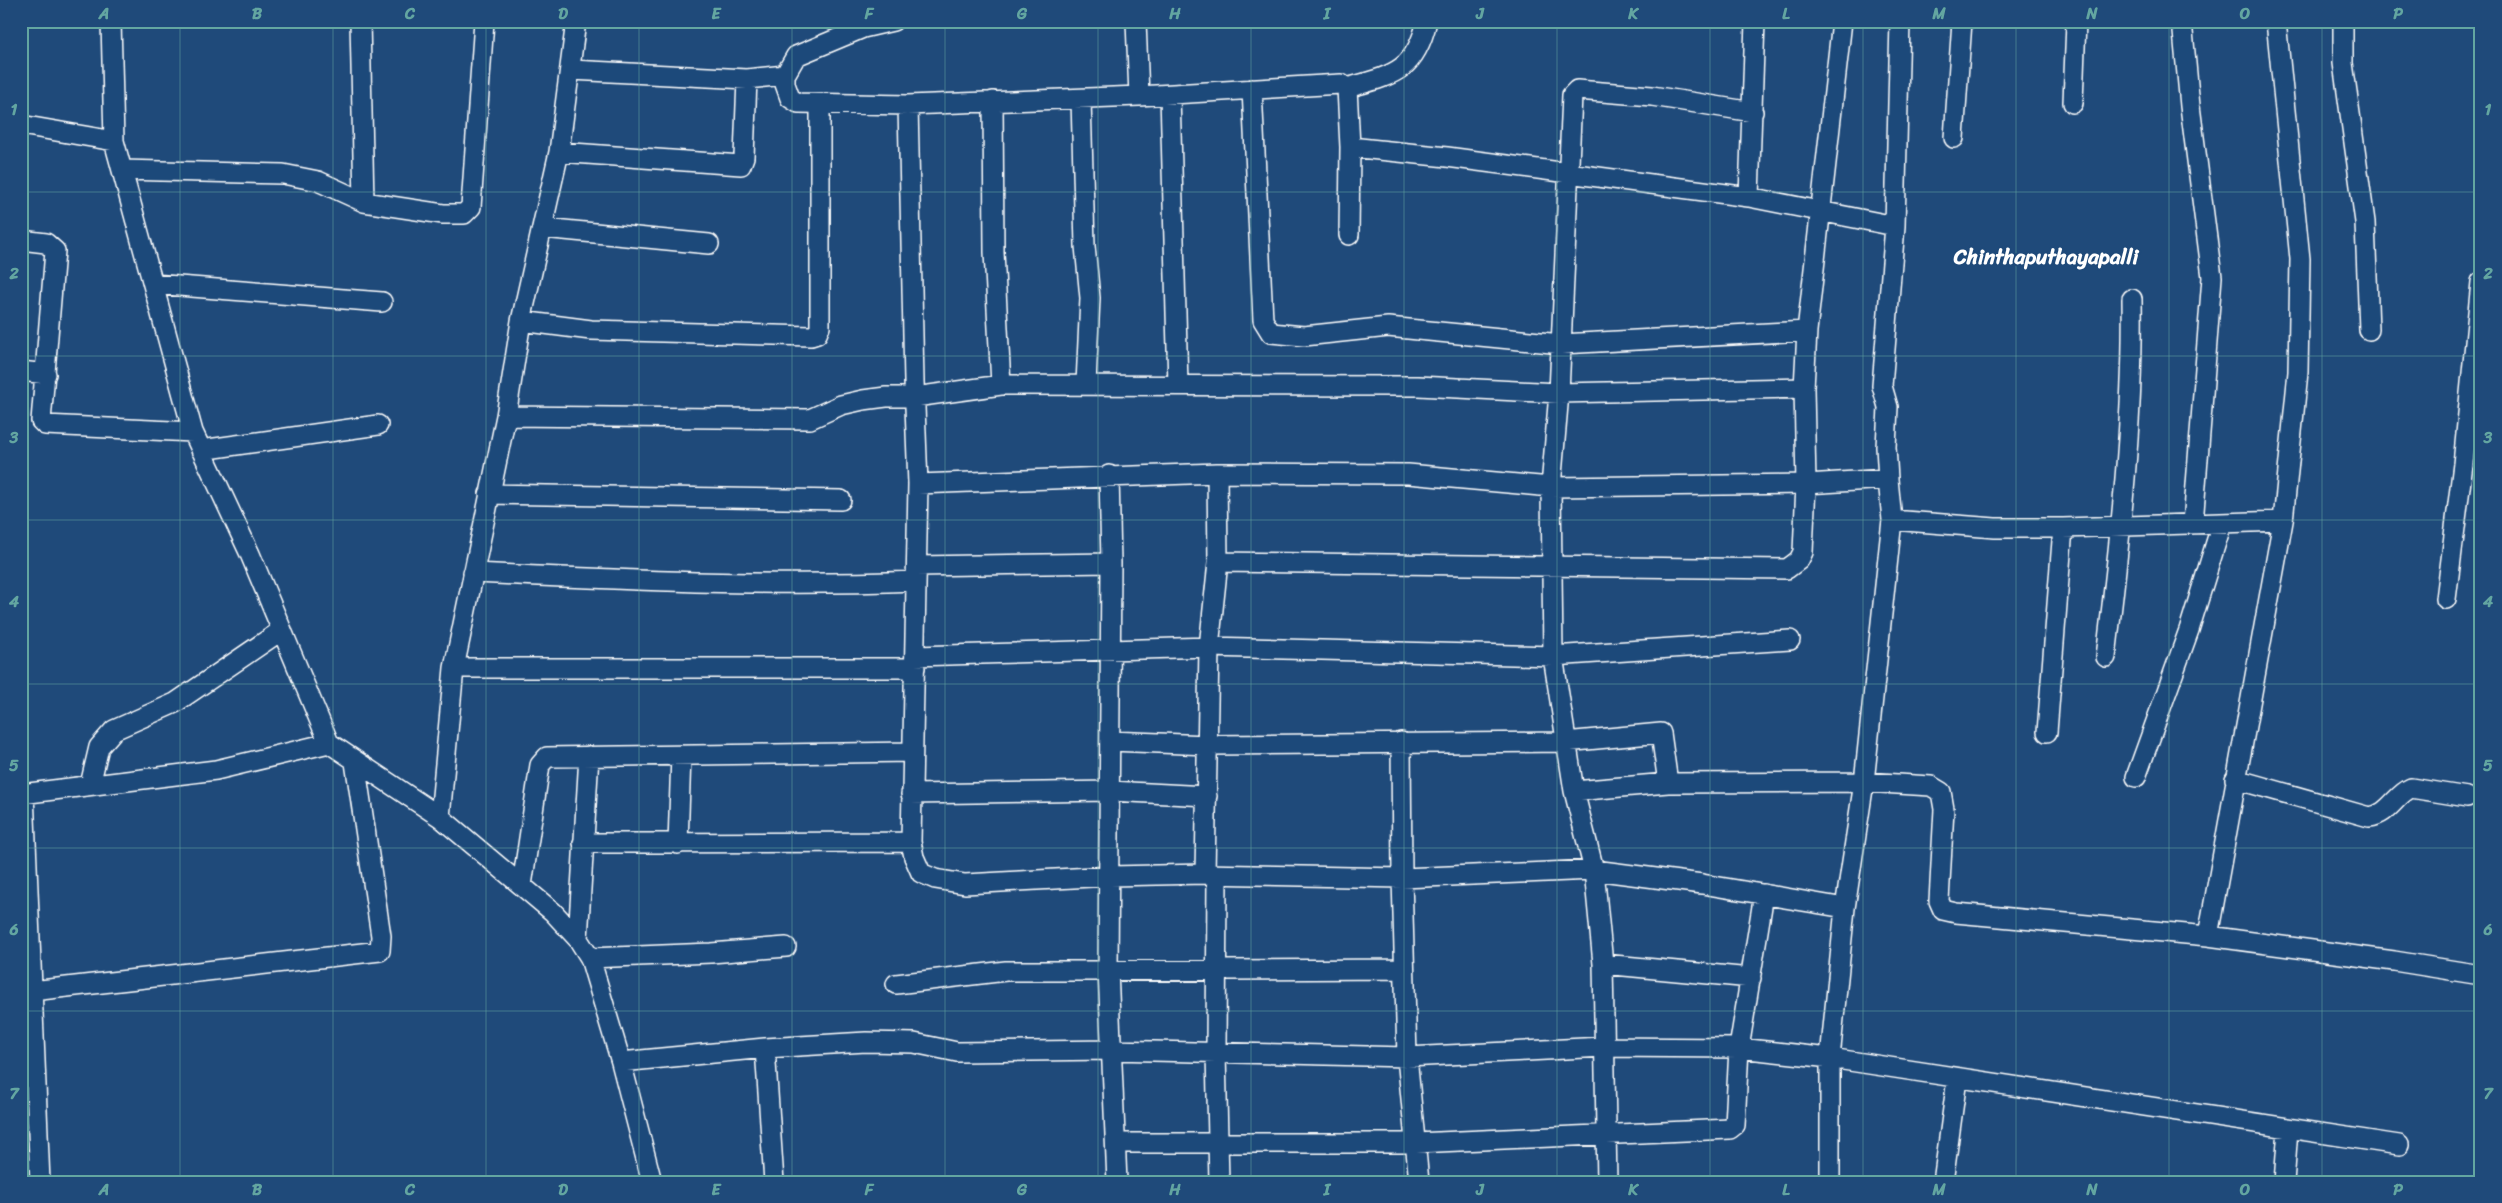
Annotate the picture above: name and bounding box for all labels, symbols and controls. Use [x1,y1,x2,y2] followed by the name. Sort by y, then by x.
[98,0,109,28] text: A
[252,0,263,28] text: B
[404,0,416,28] text: C
[558,0,568,28] text: D
[712,0,722,28] text: E
[864,0,875,28] text: F
[1016,0,1028,28] text: G
[1168,0,1181,28] text: H
[1323,0,1332,28] text: I
[1475,0,1485,28] text: J
[1627,0,1639,28] text: K
[1782,0,1790,28] text: L
[1931,0,1946,28] text: M
[2085,0,2098,28] text: N
[2239,0,2251,28] text: O
[2393,0,2403,28] text: P
[11,95,18,124] text: 1
[2485,95,2492,124] text: 1
[1953,238,2139,276] district label: Chinthaputhayapalli
[8,259,19,288] text: 2
[2482,259,2493,288] text: 2
[9,423,19,452] text: 3
[2483,423,2493,452] text: 3
[8,587,19,616] text: 4
[2482,587,2493,616] text: 4
[9,751,19,780] text: 5
[2483,751,2493,780] text: 5
[8,915,19,944] text: 6
[2482,915,2493,944] text: 6
[9,1079,20,1108] text: 7
[2483,1079,2494,1108] text: 7
[98,1175,109,1203] text: A
[252,1175,263,1203] text: B
[404,1175,416,1203] text: C
[558,1175,568,1203] text: D
[712,1175,722,1203] text: E
[864,1175,875,1203] text: F
[1016,1175,1028,1203] text: G
[1168,1175,1181,1203] text: H
[1323,1175,1332,1203] text: I
[1475,1175,1485,1203] text: J
[1627,1175,1639,1203] text: K
[1782,1175,1790,1203] text: L
[1931,1175,1946,1203] text: M
[2085,1175,2098,1203] text: N
[2239,1175,2251,1203] text: O
[2393,1175,2403,1203] text: P

